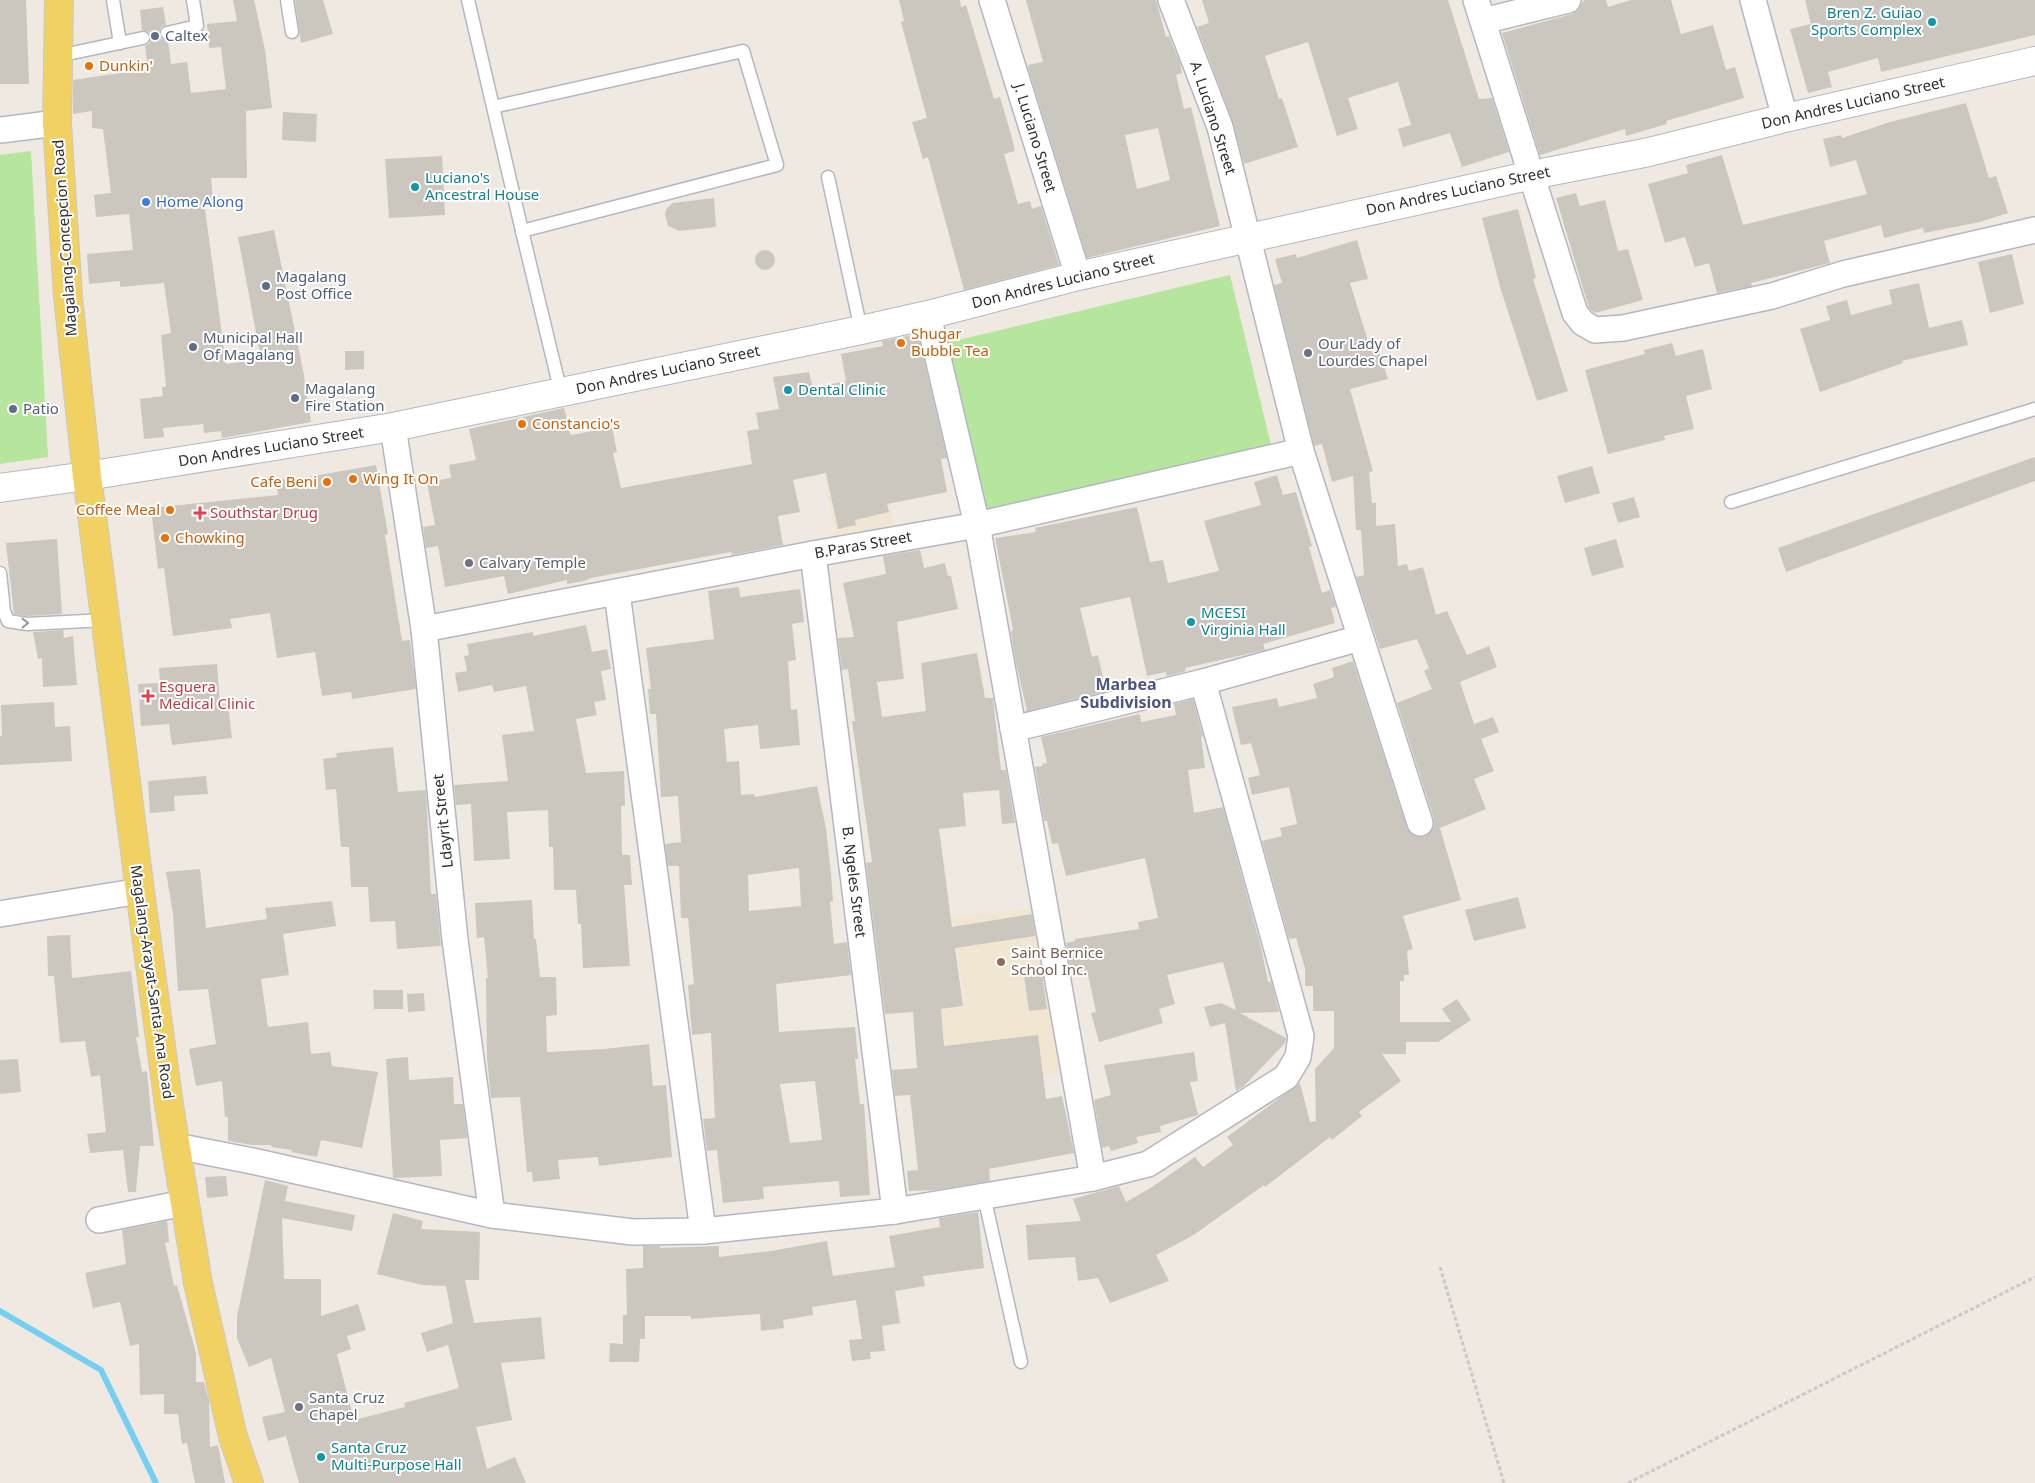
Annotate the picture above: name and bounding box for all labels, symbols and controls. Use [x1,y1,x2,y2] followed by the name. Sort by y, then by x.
[1811,2,1922,39] place label: Bren Z. Guiao Sports Complex
[1926,16,1938,28] marker: Bren Z. Guiao Sports Complex
[165,25,208,45] place label: Caltex
[149,30,161,42] marker: Caltex
[99,55,153,75] place label: Dunkin'
[1186,58,1242,178] street label: A. Luciano Street
[83,60,95,72] marker: Dunkin'
[1759,71,1947,133] street label: Don Andres Luciano Street
[1009,79,1062,195] street label: J. Luciano Street
[47,139,81,337] street label: Magalang-Concepcion Road
[1364,161,1552,219] street label: Don Andres Luciano Street
[425,167,539,204] place label: Luciano's Ancestral House
[409,181,421,193] marker: Luciano's Ancestral House
[156,191,244,211] place label: Home Along
[140,196,152,208] marker: Home Along
[969,248,1157,312] street label: Don Andres Luciano Street
[276,266,352,303] place label: Magalang Post Office
[260,280,272,292] marker: Magalang Post Office
[911,323,989,360] place label: Shugar Bubble Tea
[203,327,303,364] place label: Municipal Hall Of Magalang
[1318,333,1428,370] place label: Our Lady of Lourdes Chapel
[895,337,907,349] marker: Shugar Bubble Tea
[574,340,762,398] street label: Don Andres Luciano Street
[187,341,199,353] marker: Municipal Hall Of Magalang
[1302,347,1314,359] marker: Our Lady of Lourdes Chapel
[305,378,385,415] place label: Magalang Fire Station
[798,379,886,399] place label: Dental Clinic
[782,384,794,396] marker: Dental Clinic
[289,392,301,404] marker: Magalang Fire Station
[23,398,59,418] place label: Patio
[7,403,19,415] marker: Patio
[532,413,620,433] place label: Constancio's
[516,418,528,430] marker: Constancio's
[177,421,366,471] street label: Don Andres Luciano Street
[363,468,439,488] place label: Wing It On
[250,471,317,491] place label: Cafe Beni
[347,473,359,485] marker: Wing It On
[321,476,333,488] marker: Cafe Beni
[76,499,160,519] place label: Coffee Meal
[210,502,318,522] place label: Southstar Drug
[164,504,176,516] marker: Coffee Meal
[194,507,206,519] marker: Southstar Drug
[813,526,914,562] street label: B.Paras Street
[175,527,245,547] place label: Chowking
[159,532,171,544] marker: Chowking
[479,552,586,572] place label: Calvary Temple
[463,557,475,569] marker: Calvary Temple
[1201,602,1286,639] place label: MCESI Virginia Hall
[1185,616,1197,628] marker: MCESI Virginia Hall
[22,618,30,628] one-way arrow
[1080,673,1172,713] district label: Marbea Subdivision
[159,676,255,713] place label: Esguera Medical Clinic
[141,689,155,703] marker: Esguera Medical Clinic
[427,773,457,869] street label: Ldayrit Street
[838,825,872,939] street label: B. Ngeles Street
[127,863,179,1100] street label: Magalang-Arayat-Santa Ana Road
[1011,942,1103,979] place label: Saint Bernice School Inc.
[995,956,1007,968] marker: Saint Bernice School Inc.
[309,1387,385,1424] place label: Santa Cruz Chapel
[293,1401,305,1413] marker: Santa Cruz Chapel
[331,1437,462,1474] place label: Santa Cruz Multi-Purpose Hall
[315,1451,327,1463] marker: Santa Cruz Multi-Purpose Hall

